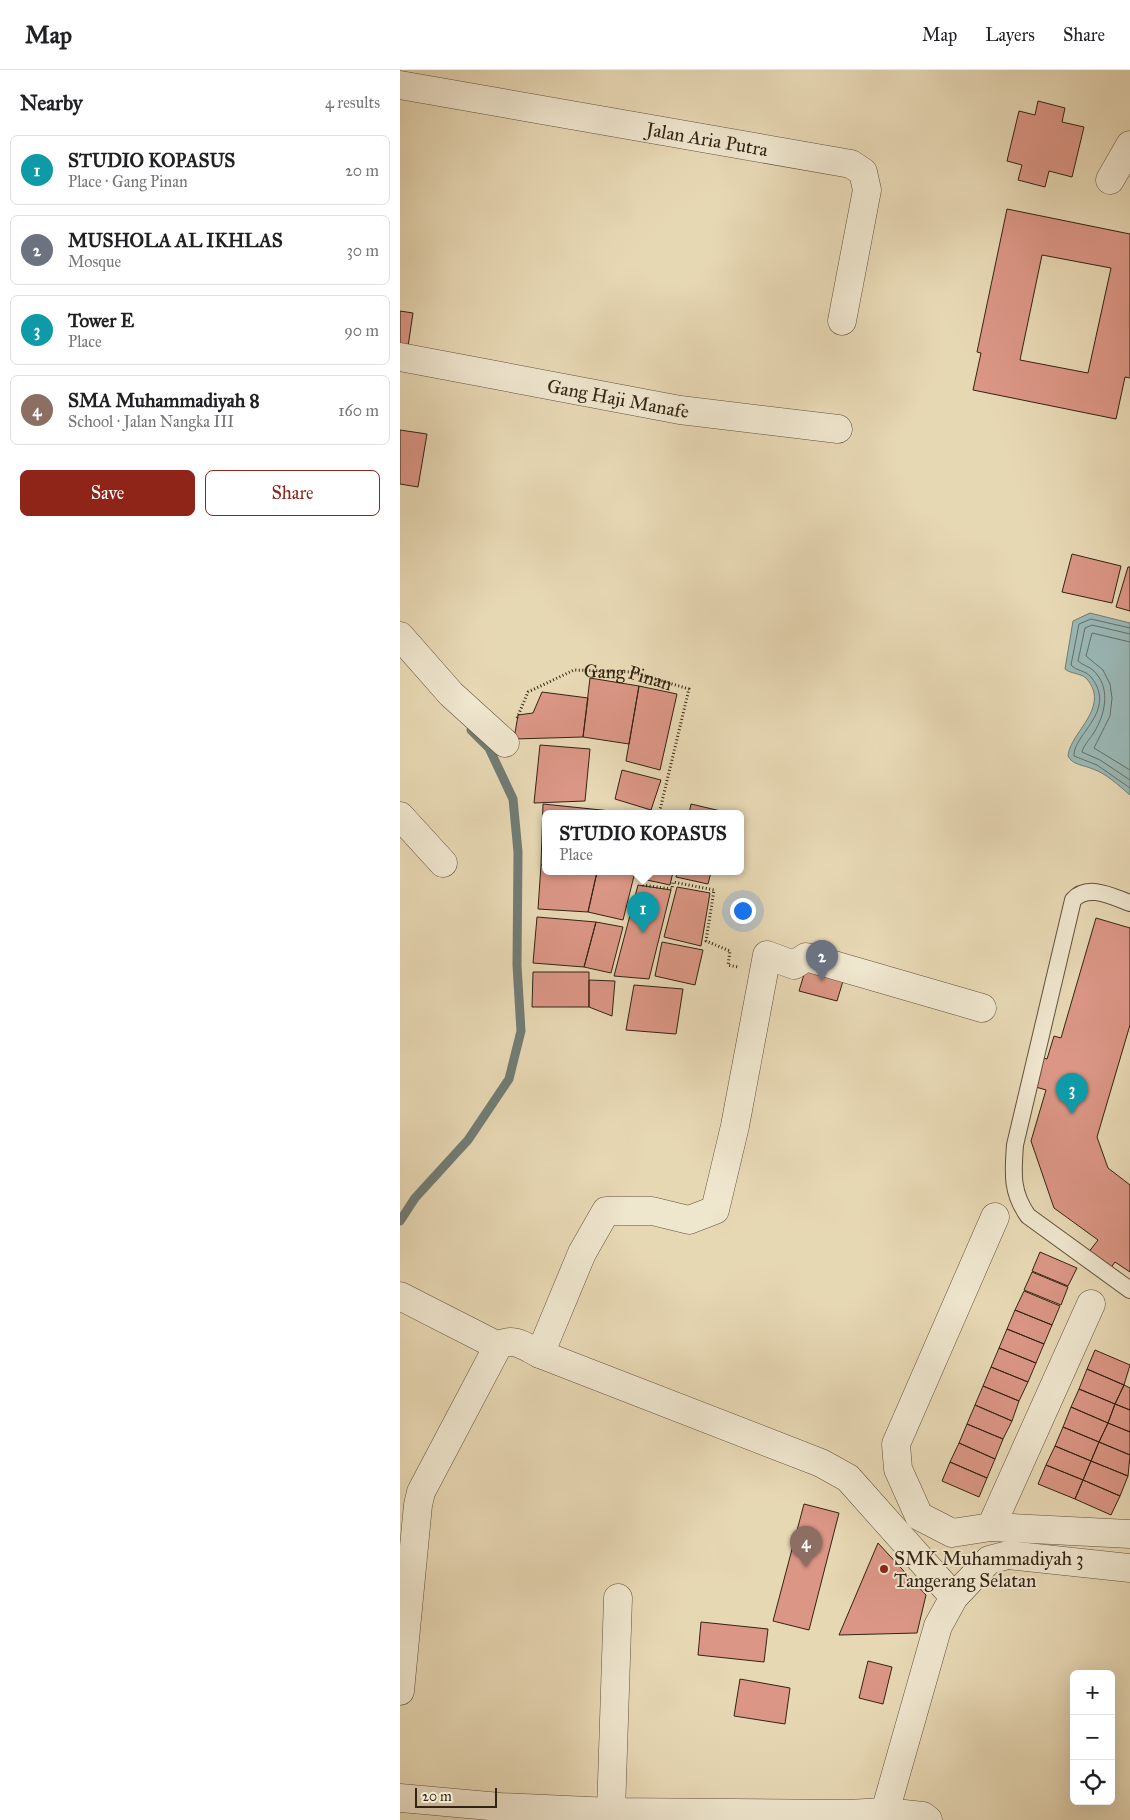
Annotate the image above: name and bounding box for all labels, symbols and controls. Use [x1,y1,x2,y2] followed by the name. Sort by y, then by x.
[25,20,72,50] text: Map
[922,24,957,46] text: Map
[985,24,1035,46] text: Layers
[1063,24,1105,46] text: Share
[20,90,83,116] text: Nearby
[325,93,380,112] text: 4 results
[643,117,771,161] street label: Jalan Aria Putra
[68,149,235,172] text: STUDIO KOPASUS
[34,161,40,180] text: 1
[345,161,379,180] text: 20 m
[68,172,188,191] text: Place · Gang Pinan
[68,229,283,252] text: MUSHOLA AL IKHLAS
[33,241,41,260] text: 2
[346,241,379,260] text: 30 m
[68,252,121,271] text: Mosque
[68,309,134,332] text: Tower E
[34,321,40,340] text: 3
[344,321,379,340] text: 90 m
[68,332,102,351] text: Place
[545,374,690,423] street label: Gang Haji Manafe
[68,389,260,412] text: SMA Muhammadiyah 8
[33,401,41,420] text: 4
[338,401,379,420] text: 160 m
[68,412,234,431] text: School · Jalan Nangka III
[20,470,195,516] button: Save
[205,470,380,516] button: Share
[583,659,675,695] street label: Gang Pinan
[542,810,744,875] popup
[559,822,727,845] text: STUDIO KOPASUS
[559,845,593,864] text: Place
[627,892,659,933] pin: 1
[730,898,756,924] your location
[806,940,838,981] pin: 2
[1056,1073,1088,1114] pin: 3
[790,1526,822,1567] pin: 4
[894,1547,1084,1593] place label: SMK Muhammadiyah 3 Tangerang Selatan
[878,1563,890,1575] marker: SMK Muhammadiyah 3 Tangerang Selatan
[1070,1670,1115,1805] map controls
[1070,1670,1115,1715] button: +
[1070,1715,1115,1760] button: −
[1070,1760,1115,1805] button: locate
[415,1785,498,1808] scale bar
[422,1788,452,1805] text: 20 m

